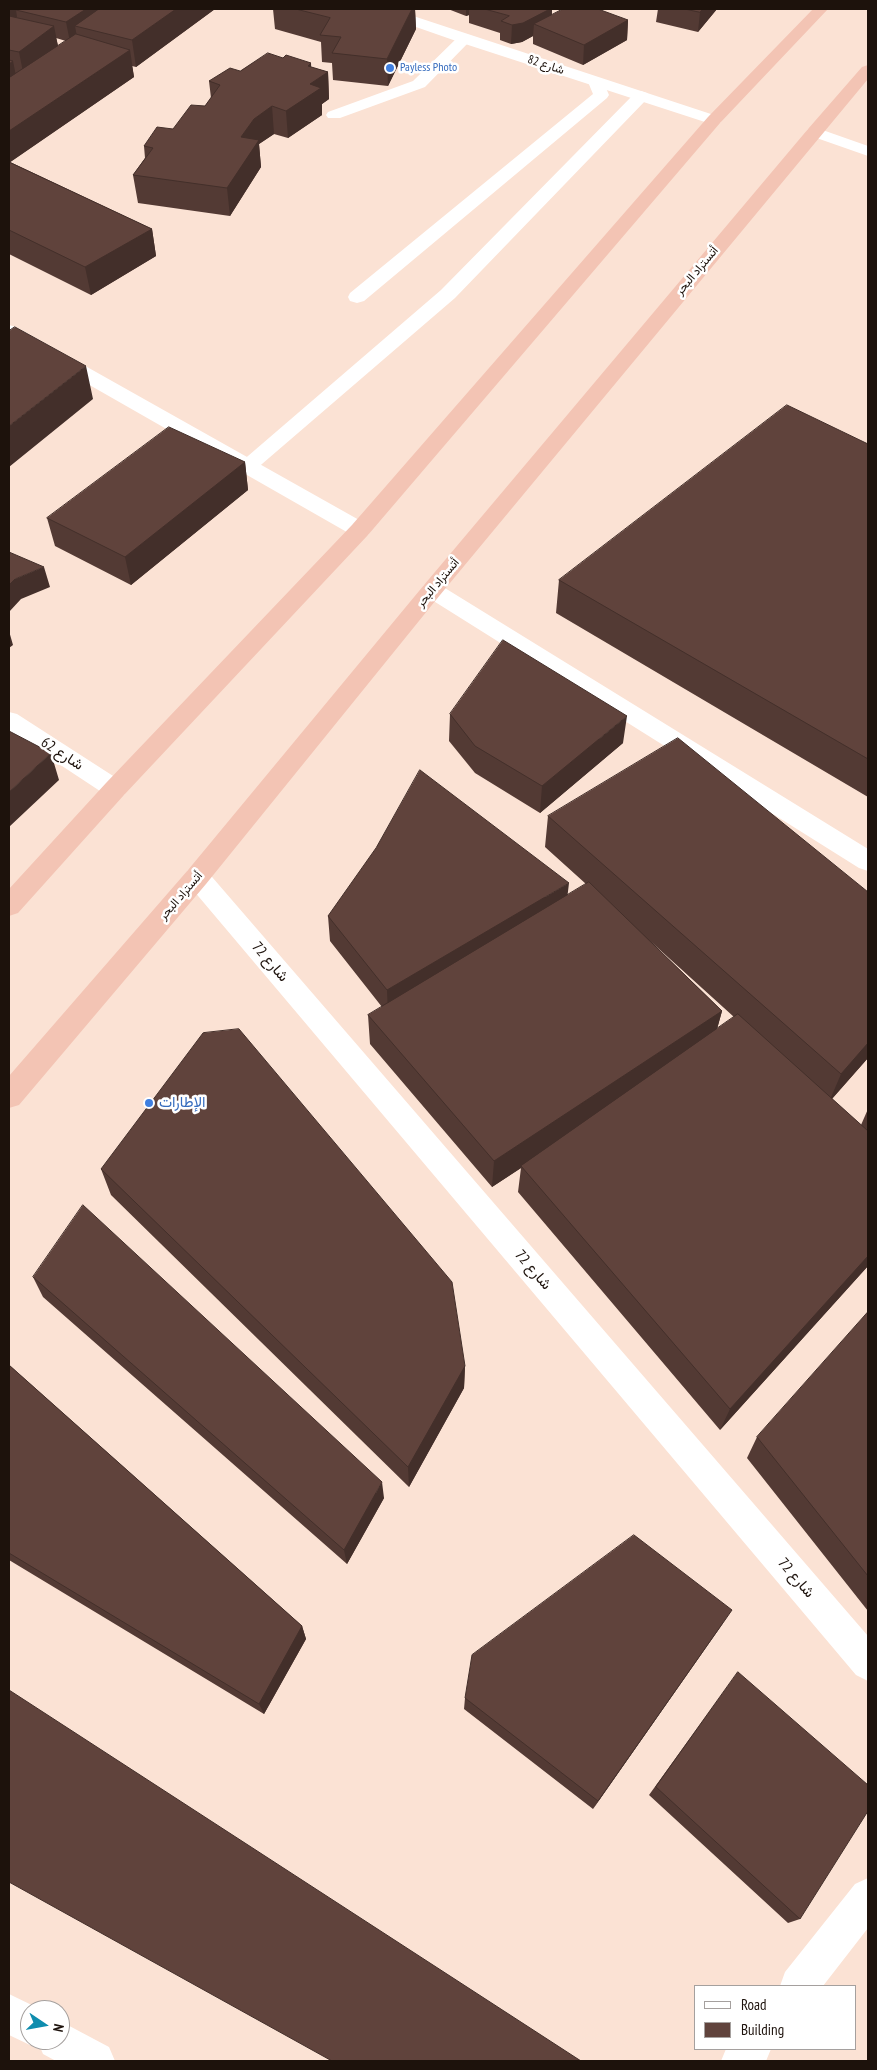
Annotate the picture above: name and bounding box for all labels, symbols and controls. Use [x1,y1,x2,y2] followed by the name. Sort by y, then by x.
[526,52,566,78] street label: شارع 82
[400,61,457,75] place label: Payless Photo
[384,62,396,74] marker: Payless Photo
[673,244,721,298] street label: أتستراد البحر
[414,556,462,610] street label: أتستراد البحر
[37,734,87,774] street label: شارع 62
[156,869,206,923] street label: أتستراد البحر
[248,938,292,986] street label: شارع 72
[159,1094,205,1112] place label: الإطارات
[143,1097,155,1109] marker: الإطارات
[511,1246,555,1294] street label: شارع 72
[774,1554,818,1602] street label: شارع 72
[694,1985,857,2050] legend
[741,1995,767,2014] text: Road
[20,2000,70,2050] north arrow
[741,2020,784,2039] text: Building
[49,2022,68,2033] text: N

